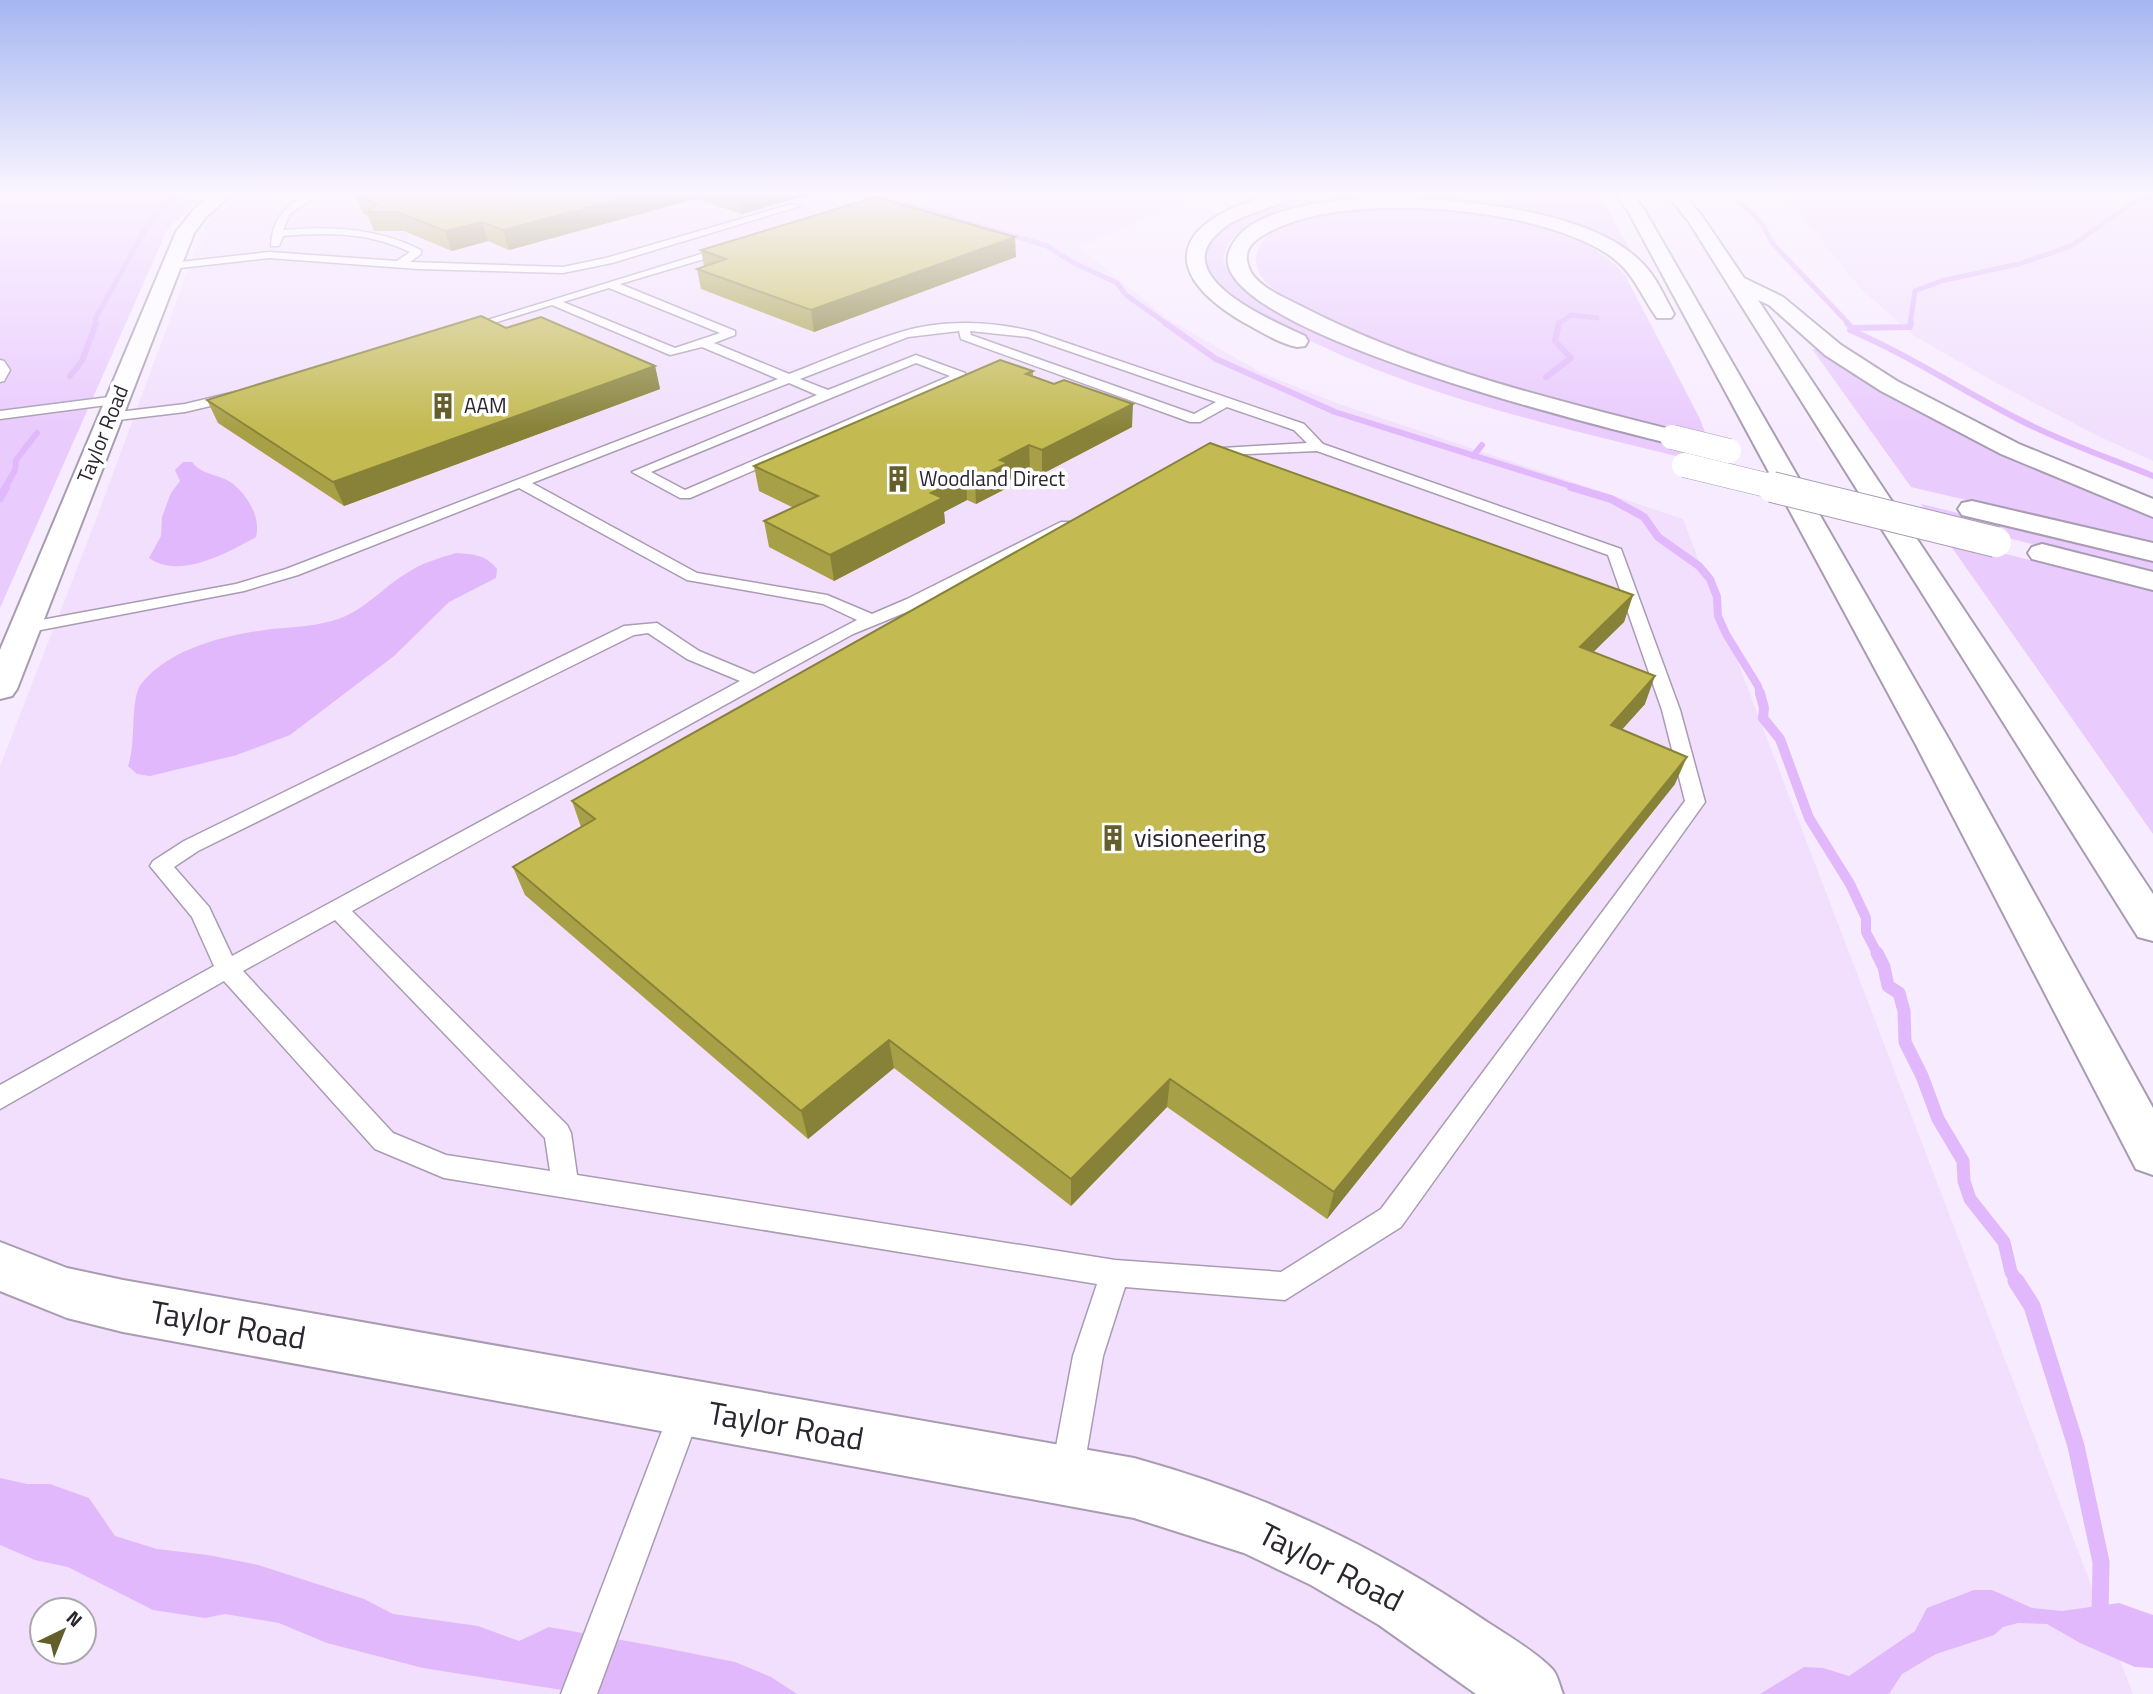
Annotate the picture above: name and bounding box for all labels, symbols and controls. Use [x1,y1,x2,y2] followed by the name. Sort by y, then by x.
[68,380,136,487] street label: Taylor Road
[464,389,507,421] place label: AAM
[428,391,458,421] building icon: AAM
[919,462,1066,494] place label: Woodland Direct
[883,464,913,494] building icon: Woodland Direct
[1134,818,1266,857] place label: visioneering
[1098,823,1128,853] building icon: visioneering
[147,1287,310,1361] street label: Taylor Road
[705,1388,868,1462] street label: Taylor Road
[1251,1509,1412,1623] street label: Taylor Road
[28,1596,98,1666] north arrow
[60,1603,90,1633] text: N

